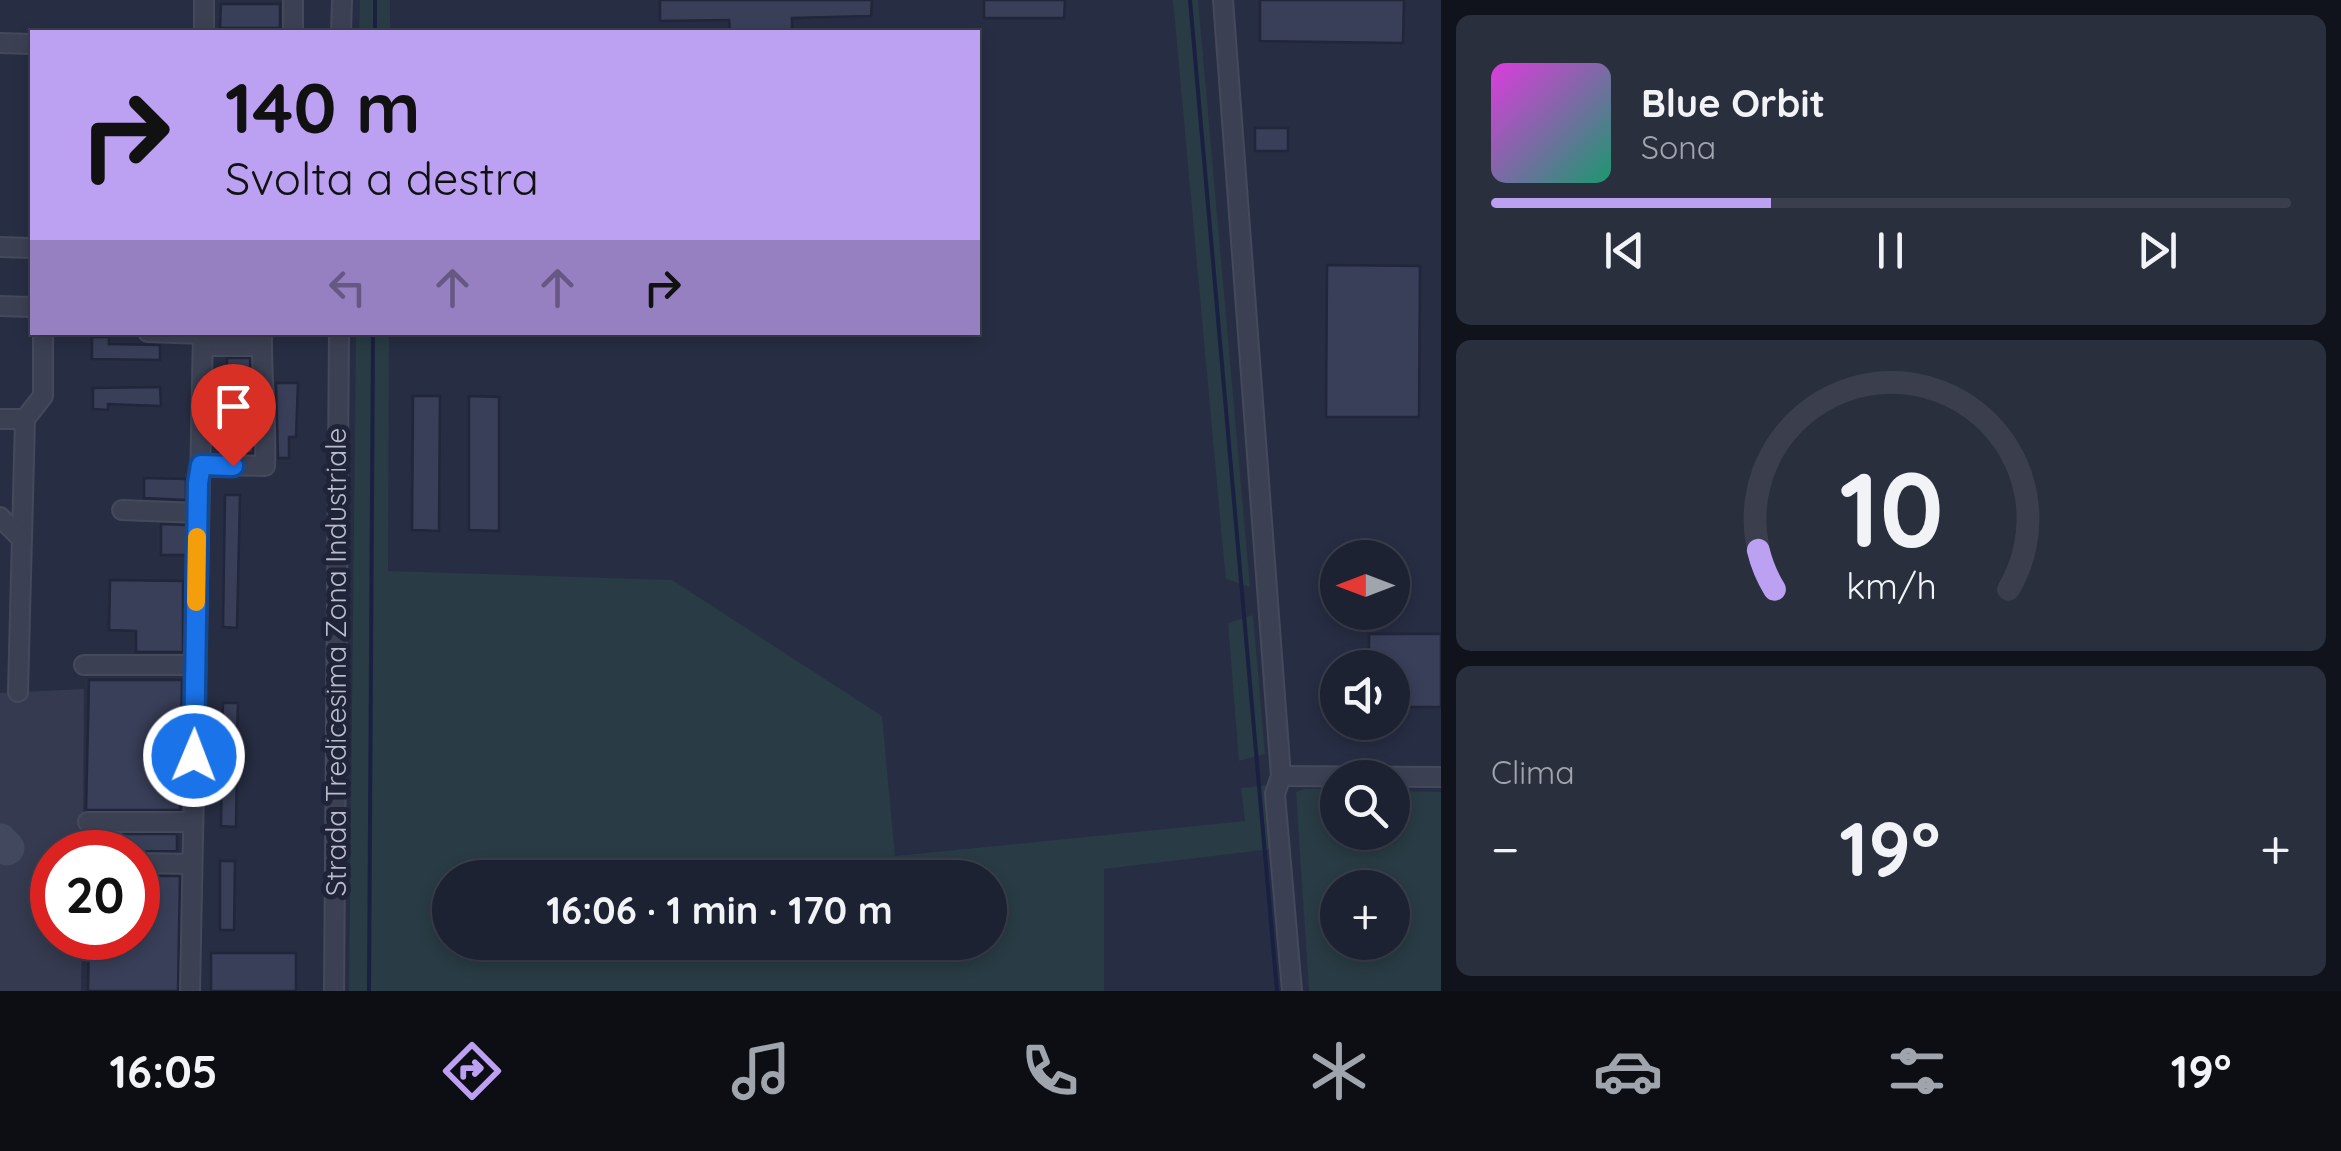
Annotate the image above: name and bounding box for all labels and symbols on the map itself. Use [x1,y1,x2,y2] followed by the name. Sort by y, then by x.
[191,364,276,467] pin
[318,428,353,896] street label: Strada Tredicesima Zona Industriale
[1320,540,1410,630] north arrow
[142,704,246,808] position arrow
[30,830,160,960] speed limit sign: 20

